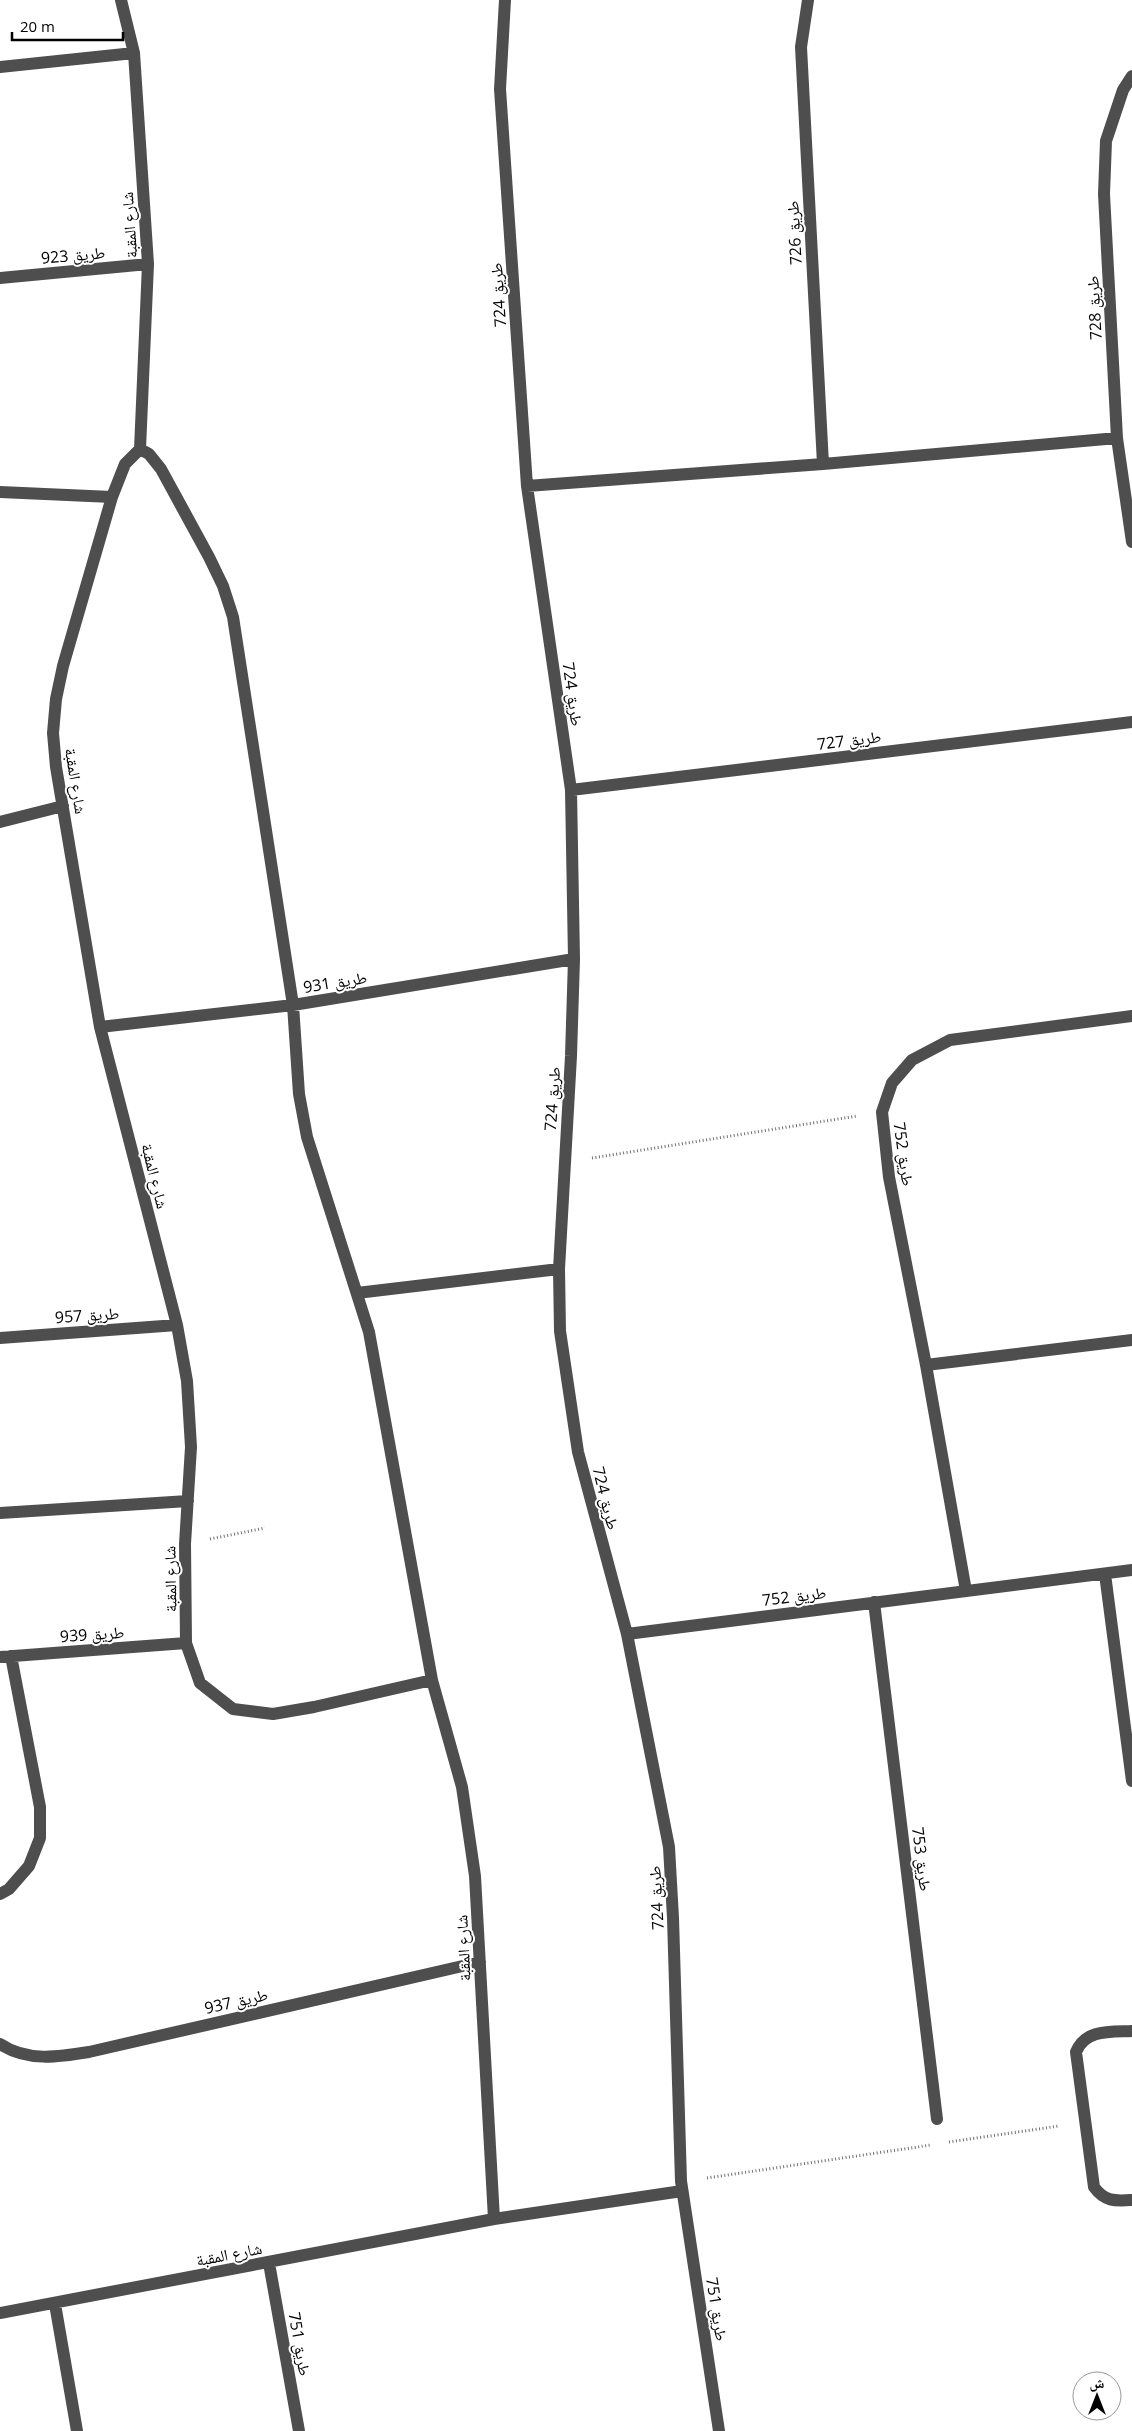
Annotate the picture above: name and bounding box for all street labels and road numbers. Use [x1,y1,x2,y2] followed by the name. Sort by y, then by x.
[116,191,142,259] street label: شارع المقبة
[781,200,807,266] street label: طريق 726
[40,241,106,269] street label: طريق 923
[485,262,511,328] street label: طريق 724
[1081,275,1107,341] street label: طريق 728
[558,661,588,727] street label: طريق 724
[816,725,882,755] street label: طريق 727
[60,746,92,816] street label: شارع المقبة
[301,966,369,998] street label: طريق 931
[539,1066,565,1132] street label: طريق 724
[889,1121,919,1187] street label: طريق 752
[136,1141,174,1211] street label: شارع المقبة
[54,1302,120,1328] street label: طريق 957
[588,1464,624,1532] street label: طريق 724
[158,1546,182,1612] street label: شارع المقبة
[761,1581,827,1611] street label: طريق 752
[59,1621,125,1647] street label: طريق 939
[907,1826,937,1892] street label: طريق 753
[643,1865,669,1931] street label: طريق 724
[450,1914,476,1982] street label: شارع المقبة
[202,1983,270,2019] street label: طريق 937
[194,2237,264,2271] street label: شارع المقبة
[701,2275,733,2343] street label: طريق 751
[284,2310,316,2378] street label: طريق 751

